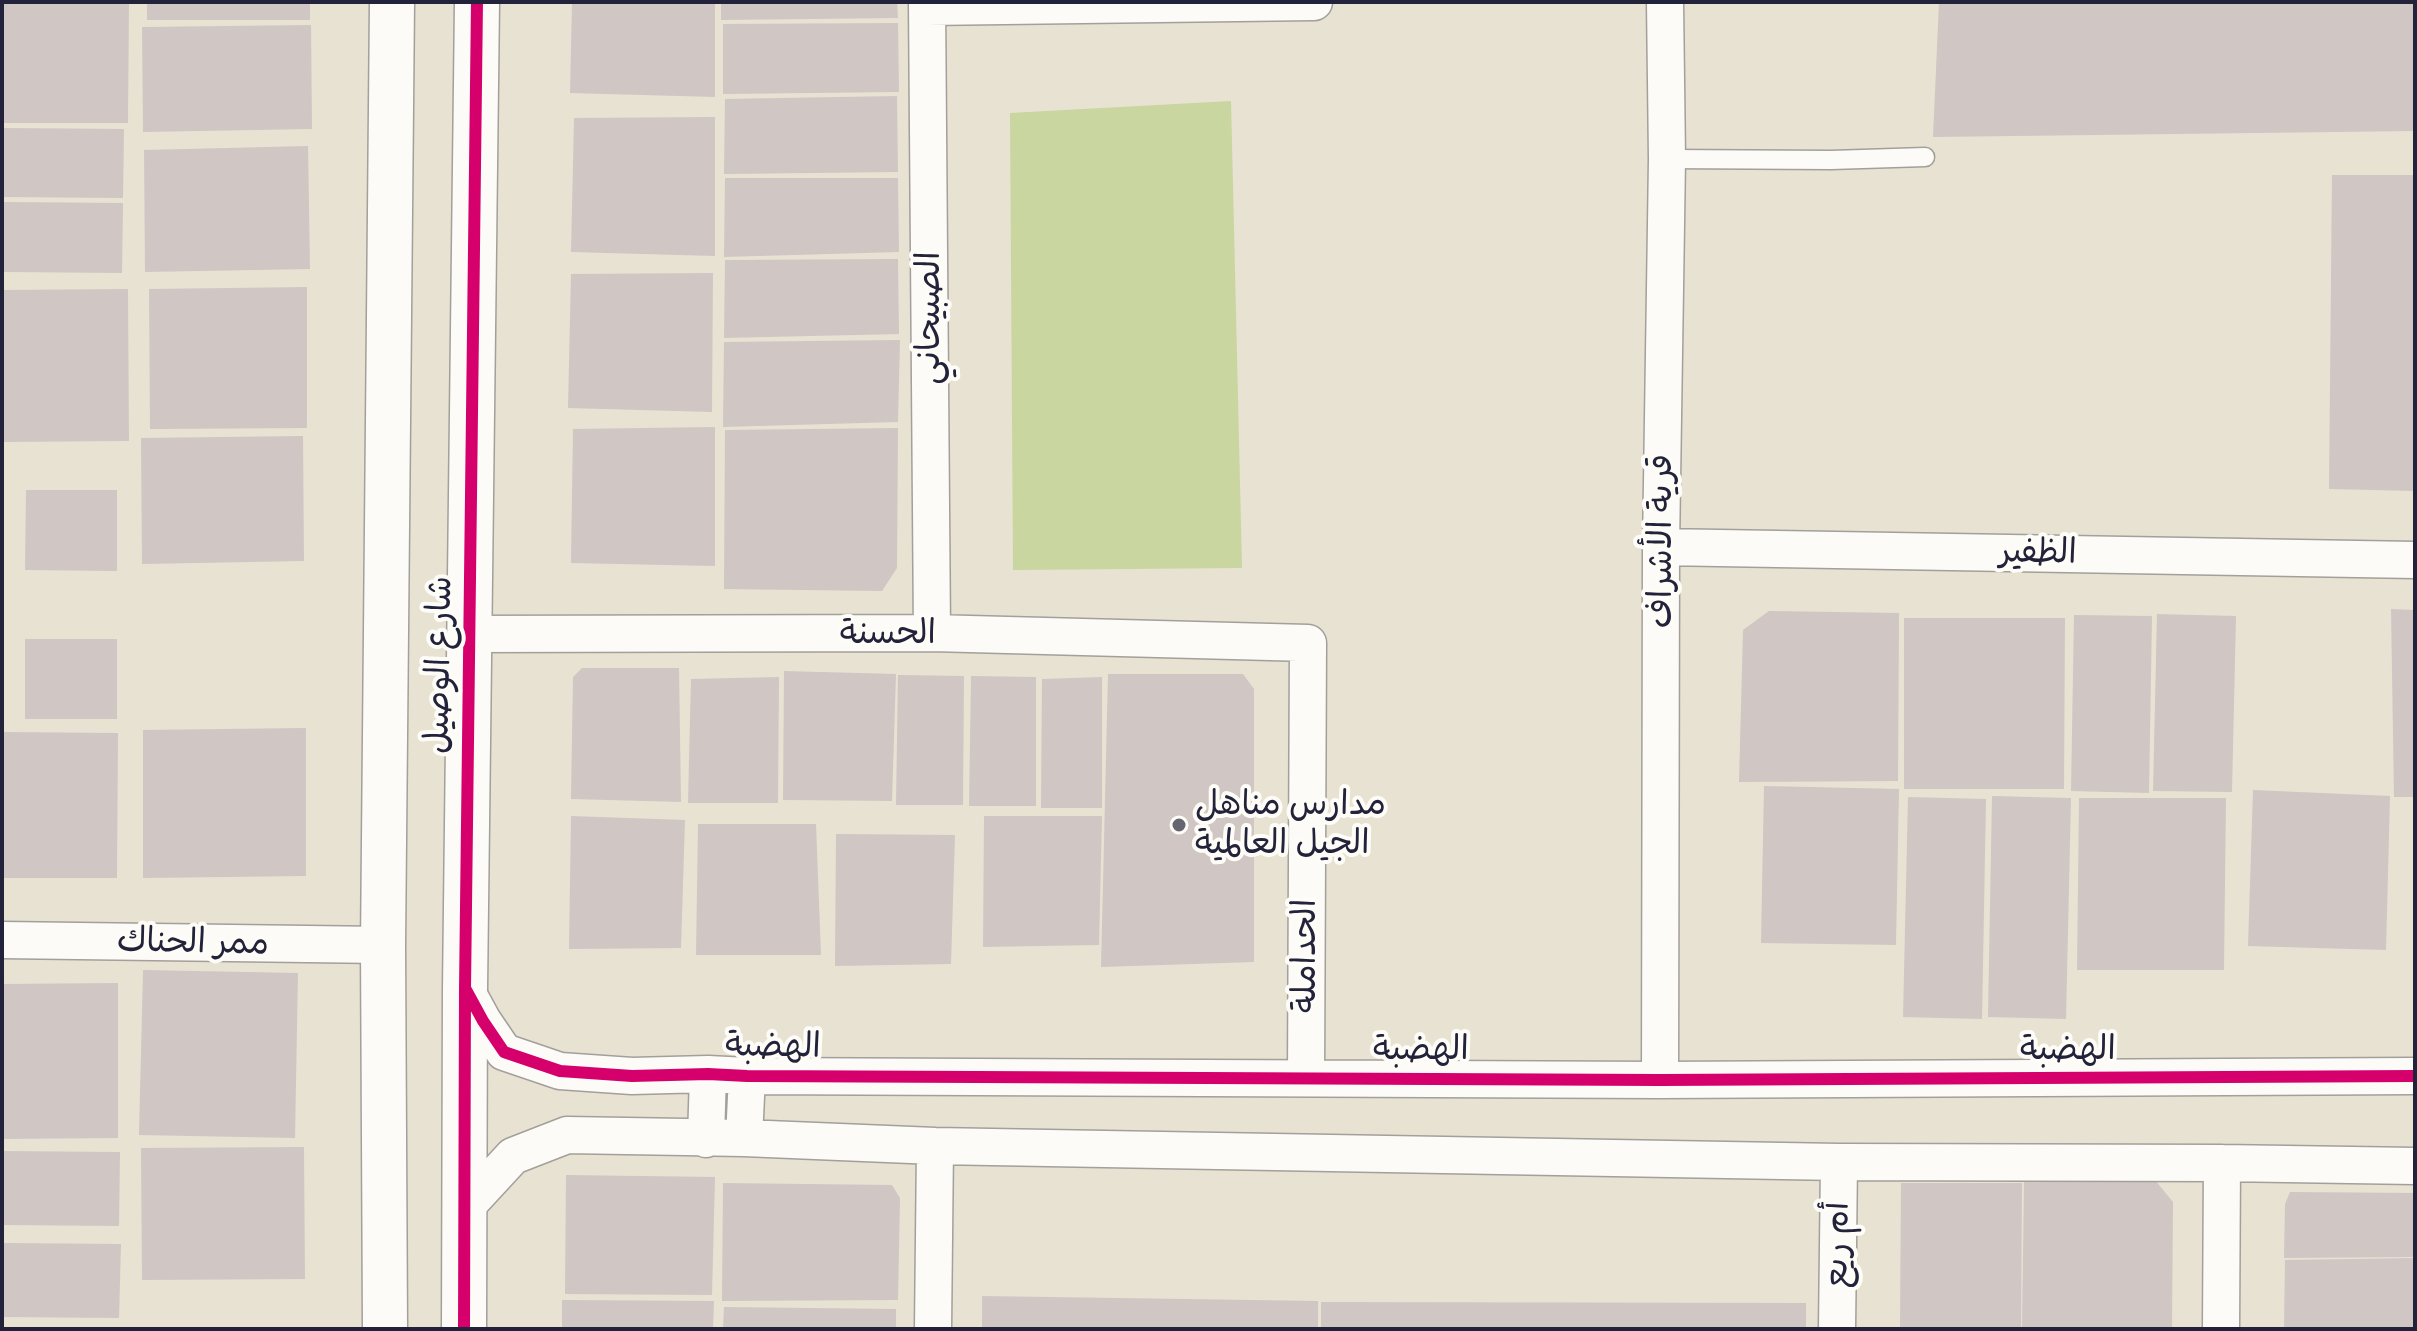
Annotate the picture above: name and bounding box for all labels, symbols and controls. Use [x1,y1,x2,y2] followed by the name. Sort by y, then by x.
[910,251,950,385] street label: الصبيحاني
[1642,454,1682,628] street label: قرية الأشراف
[1999,532,2077,574] street label: الظفير
[418,576,462,754] street label: شارع الوصيل
[840,614,936,654] street label: الحسنة
[1195,785,1386,864] place label: مدارس مناهل الجيل العالمية
[1170,816,1188,834] marker: مدارس مناهل الجيل العالمية
[1286,899,1326,1013] street label: الحداملة
[117,921,269,965] street label: ممر الحناك
[725,1026,821,1068] street label: الهضبة
[1373,1030,1469,1070] street label: الهضبة
[2020,1030,2116,1070] street label: الهضبة
[1817,1201,1859,1289] street label: أم ريع

